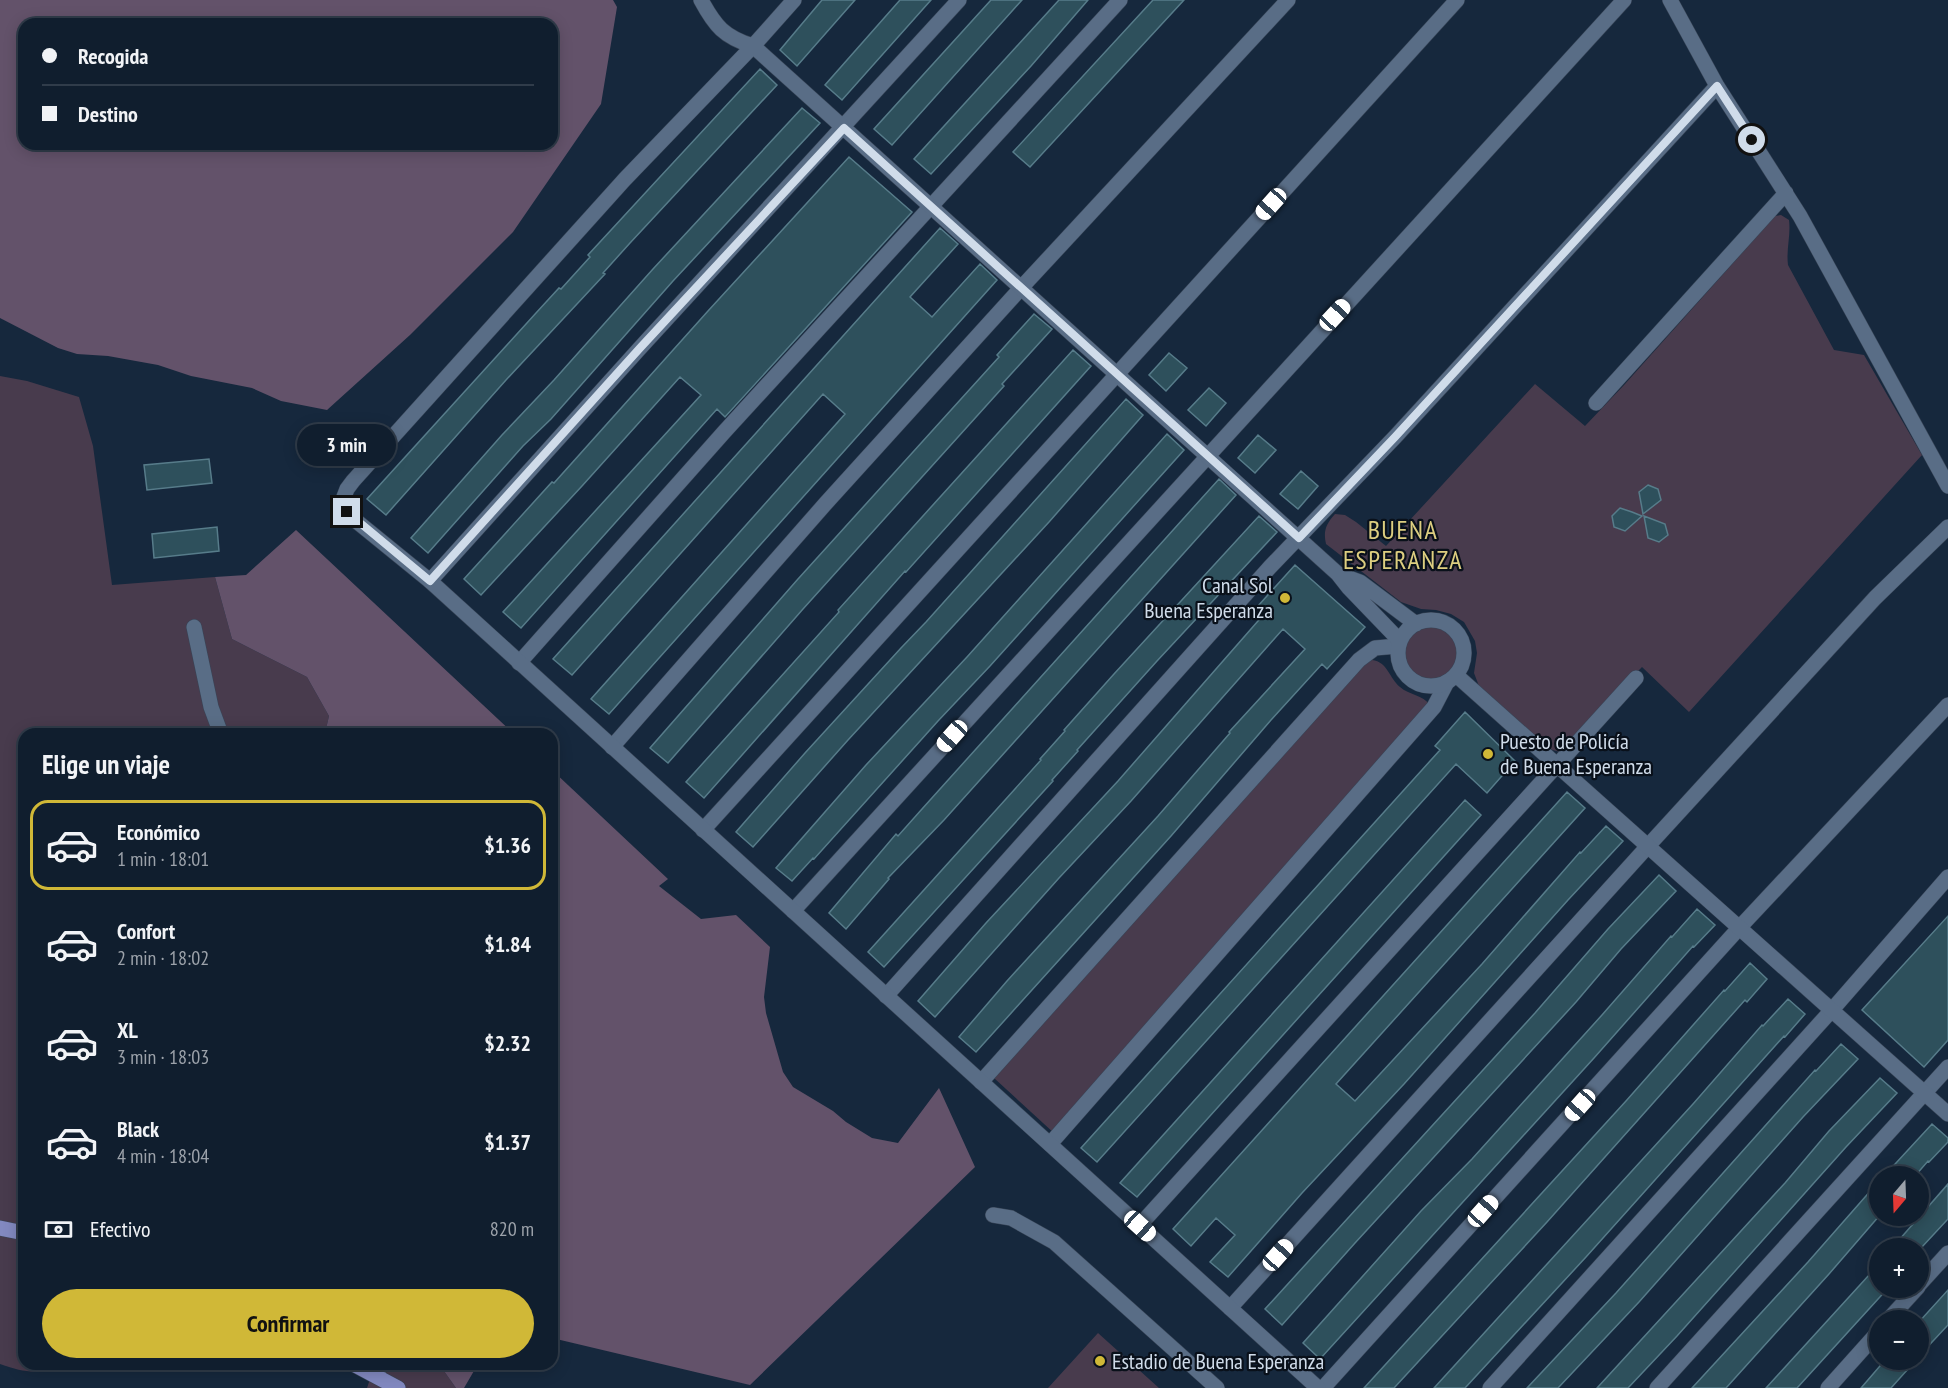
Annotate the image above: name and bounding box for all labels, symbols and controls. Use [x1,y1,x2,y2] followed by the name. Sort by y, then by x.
[78,42,148,70] text: Recogida
[78,100,138,128] text: Destino
[1738,126,1765,153] route start
[1252,185,1290,223] car
[1316,296,1354,334] car
[298,425,397,467] callout: 3 min
[326,432,367,458] text: 3 min
[333,498,360,525] route end
[1343,513,1463,576] district label: BUENA ESPERANZA
[1144,571,1274,624] place label: Canal Sol Buena Esperanza
[1278,591,1292,605] marker: Canal Sol Buena Esperanza
[933,717,971,755] car
[1500,727,1652,780] place label: Puesto de Policía de Buena Esperanza
[42,747,170,781] text: Elige un viaje
[1481,747,1495,761] marker: Puesto de Policía de Buena Esperanza
[45,818,99,872] icon: car
[117,818,200,846] text: Económico
[484,831,531,859] text: $1.36
[117,846,209,872] text: 1 min · 18:01
[45,917,99,971] icon: car
[117,917,175,945] text: Confort
[484,930,531,958] text: $1.84
[117,945,209,971] text: 2 min · 18:02
[45,1016,99,1070] icon: car
[117,1016,138,1044] text: XL
[484,1029,531,1057] text: $2.32
[117,1044,209,1070] text: 3 min · 18:03
[1561,1086,1599,1124] car
[45,1115,99,1169] icon: car
[117,1115,159,1143] text: Black
[484,1128,531,1156] text: $1.37
[117,1143,209,1169] text: 4 min · 18:04
[1869,1166,1929,1226] north arrow
[1869,1166,1929,1370] map controls
[1464,1192,1502,1230] car
[1121,1207,1159,1245] car
[42,1213,75,1246] icon: cash
[90,1215,151,1243] text: Efectivo
[490,1216,534,1242] text: 820 m
[1259,1236,1297,1274] car
[1869,1238,1929,1298] button: +
[42,1289,534,1358] button: Confirmar
[1869,1310,1929,1370] button: −
[1112,1347,1324,1375] place label: Estadio de Buena Esperanza
[1093,1354,1107,1368] marker: Estadio de Buena Esperanza

